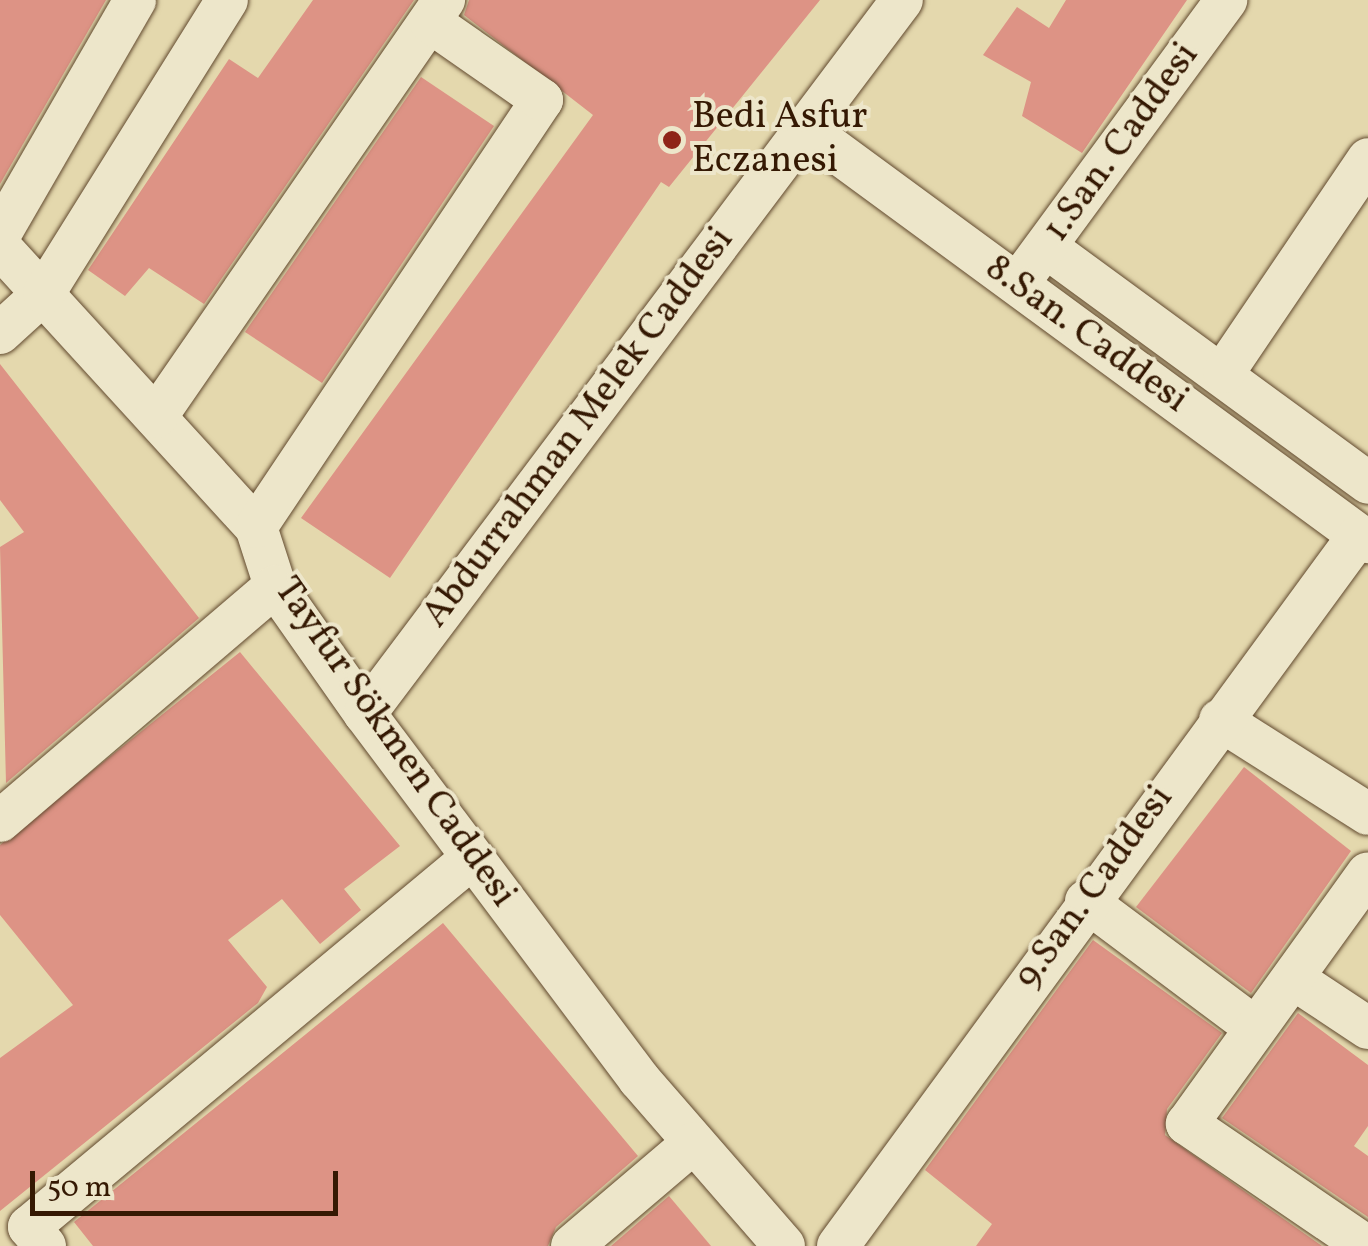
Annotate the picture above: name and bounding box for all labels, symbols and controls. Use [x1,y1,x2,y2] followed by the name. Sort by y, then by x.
[1034,34,1210,252] street label: 1.San. Caddesi
[692,95,868,184] place label: Bedi Asfur Eczanesi
[661,129,683,151] marker: Bedi Asfur Eczanesi
[414,219,744,637] street label: Abdurrahman Melek Caddesi
[976,246,1196,424] street label: 8.San. Caddesi
[263,569,525,917] street label: Tayfur Sökmen Caddesi
[1006,777,1184,999] street label: 9.San. Caddesi
[35,1151,342,1213] scale bar
[47,1167,111,1209] text: 50 m

